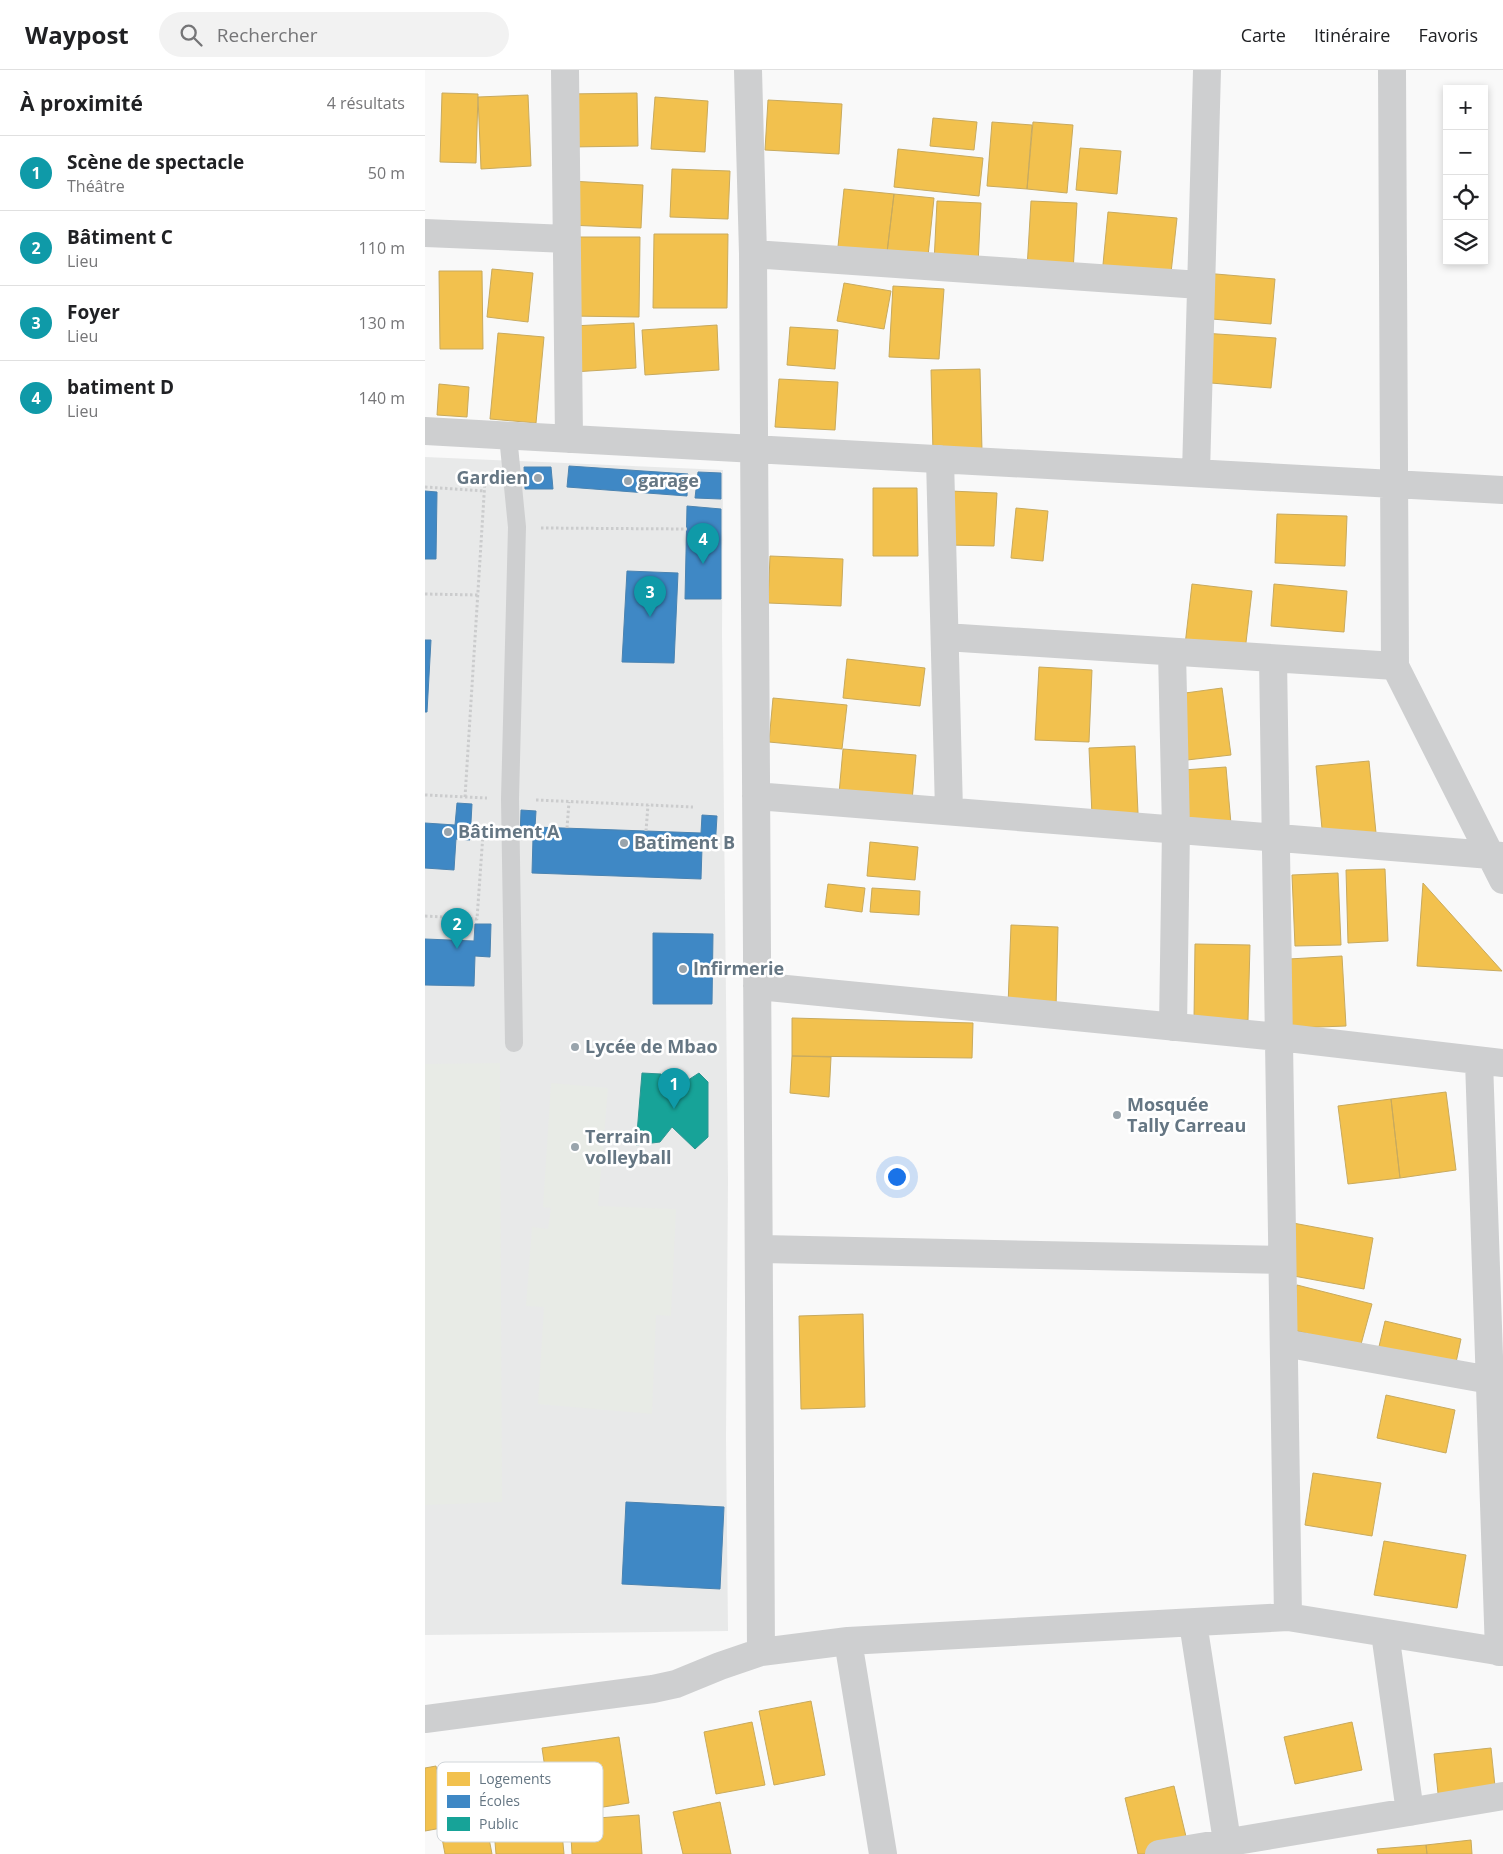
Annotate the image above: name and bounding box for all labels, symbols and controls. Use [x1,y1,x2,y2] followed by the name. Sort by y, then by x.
[159,12,509,57] search box
[25,18,129,51] text: Waypost
[177,21,205,49] icon: search
[217,22,318,48] text: Rechercher
[1241,23,1286,47] text: Carte
[1314,23,1390,47] text: Itinéraire
[1418,23,1478,47] text: Favoris
[1443,85,1488,265] map controls
[1443,85,1488,130] button: +
[20,89,143,117] text: À proximité
[327,92,405,114] text: 4 résultats
[1443,130,1488,175] button: −
[67,149,244,175] text: Scène de spectacle
[31,162,41,184] text: 1
[368,162,405,184] text: 50 m
[67,175,125,197] text: Théâtre
[1443,175,1488,220] button: locate
[1443,220,1488,265] button: layers
[67,224,173,250] text: Bâtiment C
[31,237,41,259] text: 2
[359,237,405,259] text: 110 m
[67,250,98,272] text: Lieu
[67,299,120,325] text: Foyer
[31,312,41,334] text: 3
[359,312,405,334] text: 130 m
[67,325,98,347] text: Lieu
[67,374,174,400] text: batiment D
[31,387,41,409] text: 4
[359,387,405,409] text: 140 m
[67,400,98,422] text: Lieu
[457,465,528,489] place label: Gardien
[638,468,699,492] place label: garage
[532,472,544,484] marker: Gardien
[622,475,634,487] marker: garage
[687,523,719,564] pin: 4
[634,576,666,617] pin: 3
[458,819,560,843] place label: Bâtiment A
[442,826,454,838] marker: Bâtiment A
[634,830,735,854] place label: Batiment B
[618,837,630,849] marker: Batiment B
[441,908,473,949] pin: 2
[693,956,784,980] place label: Infirmerie
[677,963,689,975] marker: Infirmerie
[585,1034,718,1058] place label: Lycée de Mbao
[569,1041,581,1053] marker: Lycée de Mbao
[658,1068,690,1109] pin: 1
[1127,1092,1246,1137] place label: Mosquée Tally Carreau
[1111,1109,1123,1121] marker: Mosquée Tally Carreau
[585,1124,672,1169] place label: Terrain volleyball
[569,1141,581,1153] marker: Terrain volleyball
[884,1164,910,1190] your location
[437,1762,603,1842] legend
[479,1769,552,1788] text: Logements
[479,1791,520,1810] text: Écoles
[479,1814,519,1833] text: Public

